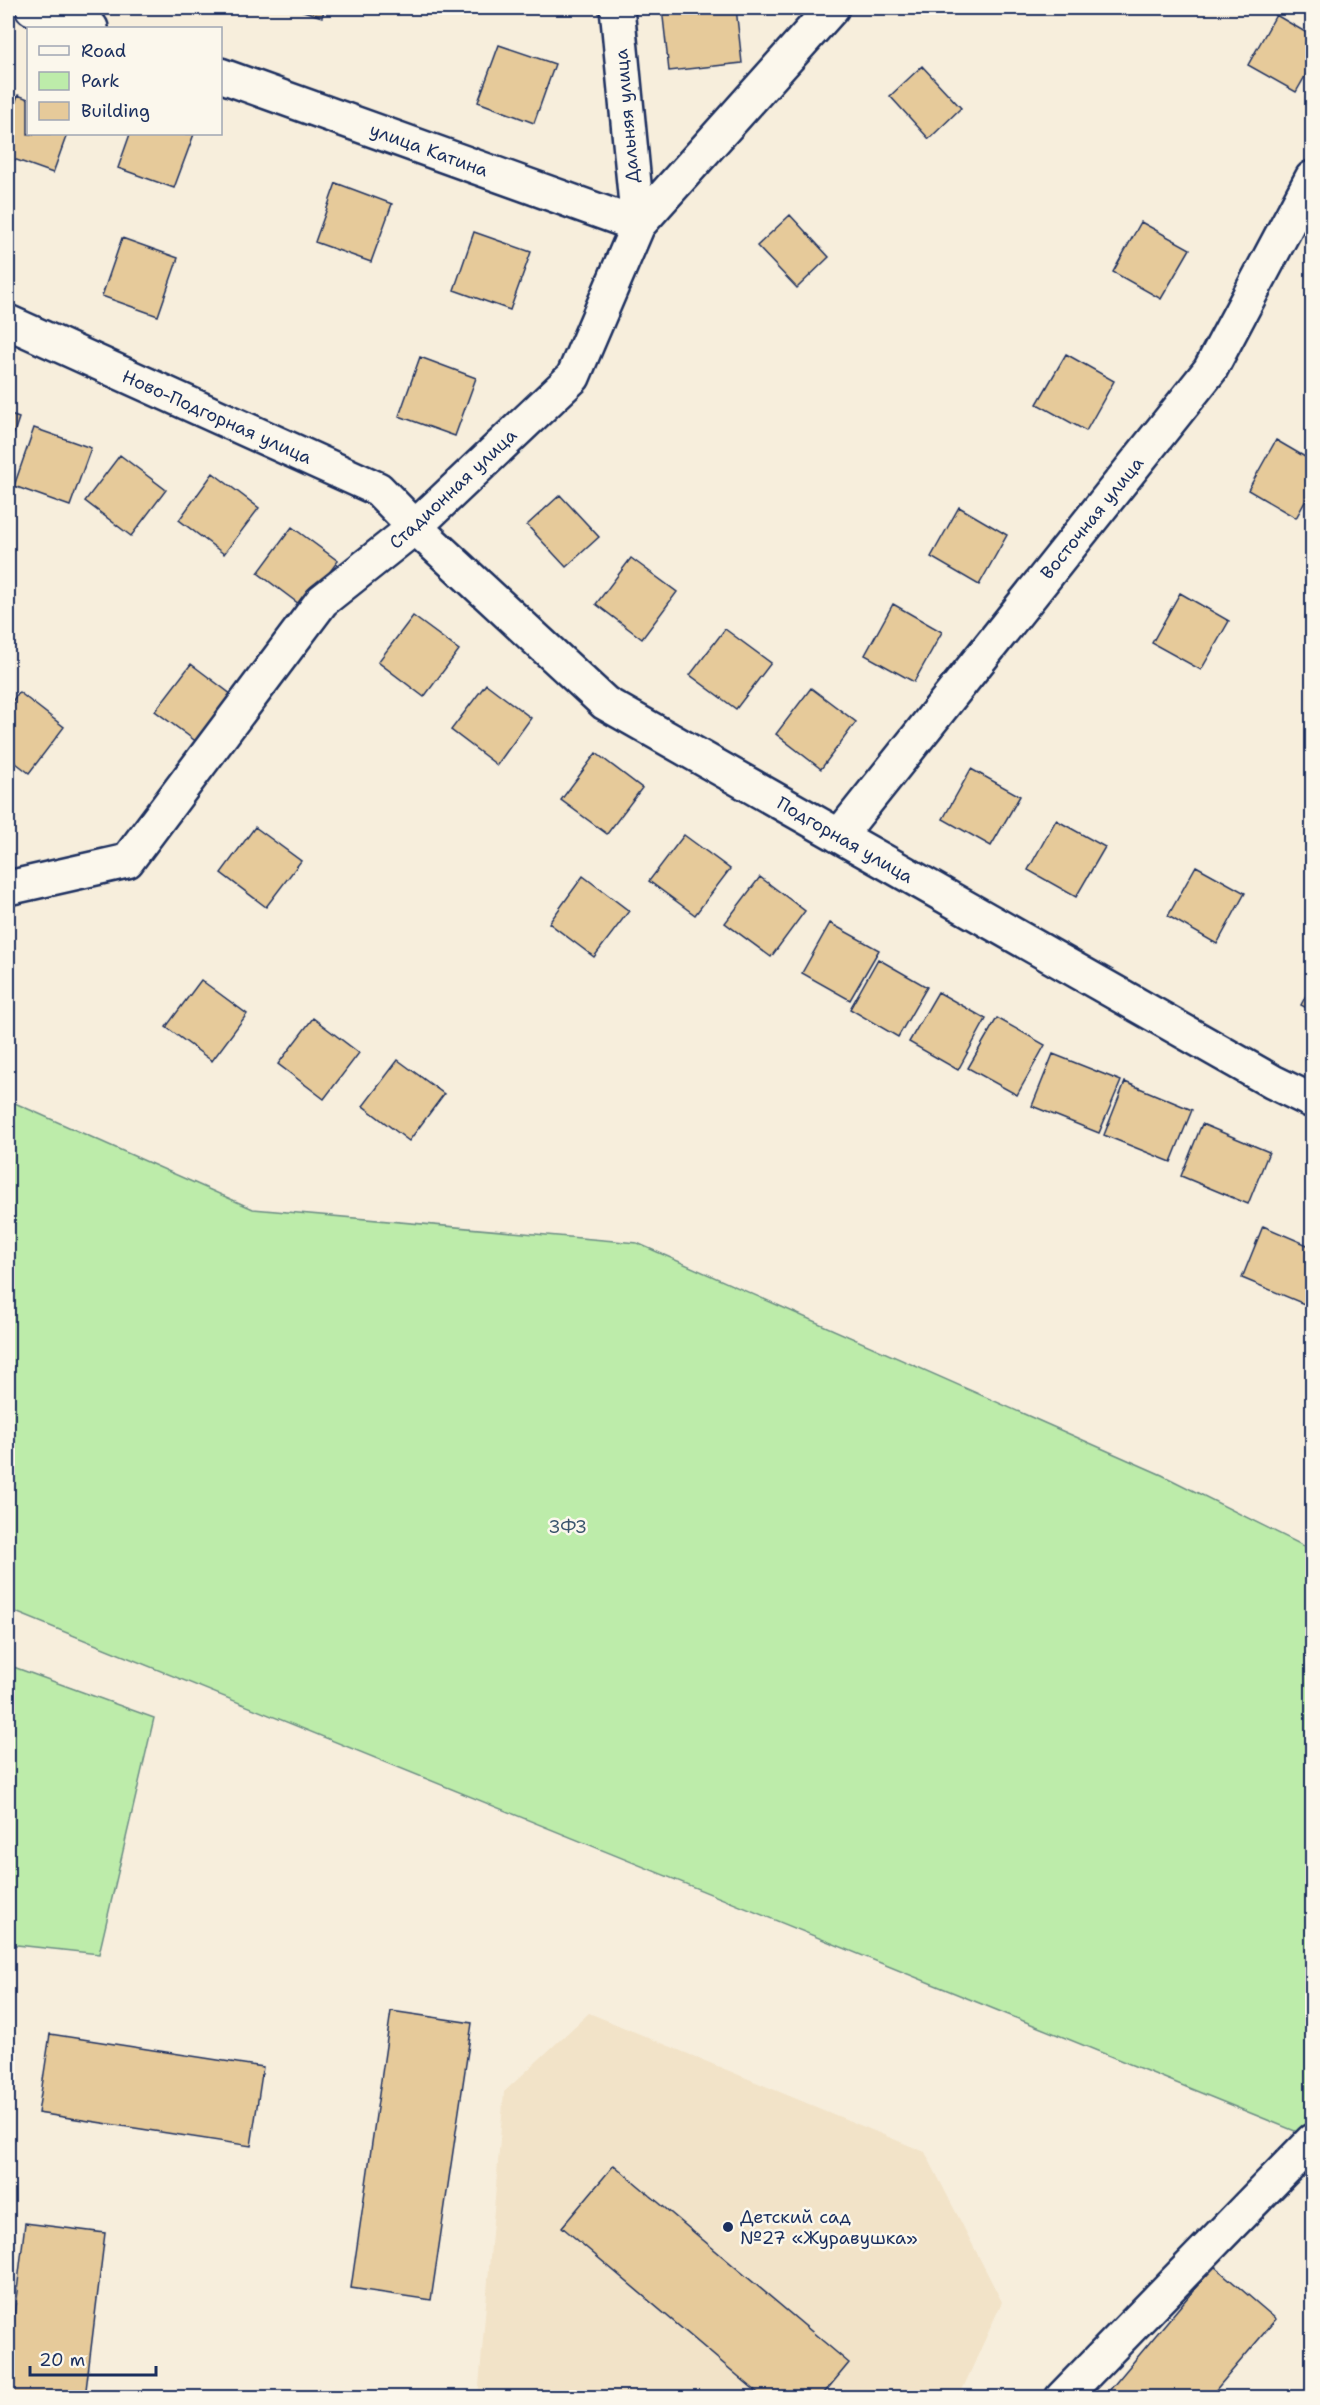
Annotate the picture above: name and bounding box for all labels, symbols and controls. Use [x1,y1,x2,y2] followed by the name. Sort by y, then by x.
[27,27,222,135] legend
[81,39,126,63] text: Road
[609,48,645,184] street label: Дальняя улица
[81,69,120,93] text: Park
[81,99,150,123] text: Building
[366,117,492,183] street label: улица Катина
[118,364,316,470] street label: Ново-Подгорная улица
[384,424,522,554] street label: Стадионная улица
[1035,452,1149,584] street label: Восточная улица
[772,791,918,889] street label: Подгорная улица
[549,1515,587,1539] park label: ЗФЗ
[740,2205,918,2250] place label: Детский сад №27 «Журавушка»
[721,2220,735,2234] marker: Детский сад №27 «Журавушка»
[30,2339,156,2377] scale bar
[39,2348,85,2372] text: 20 m

